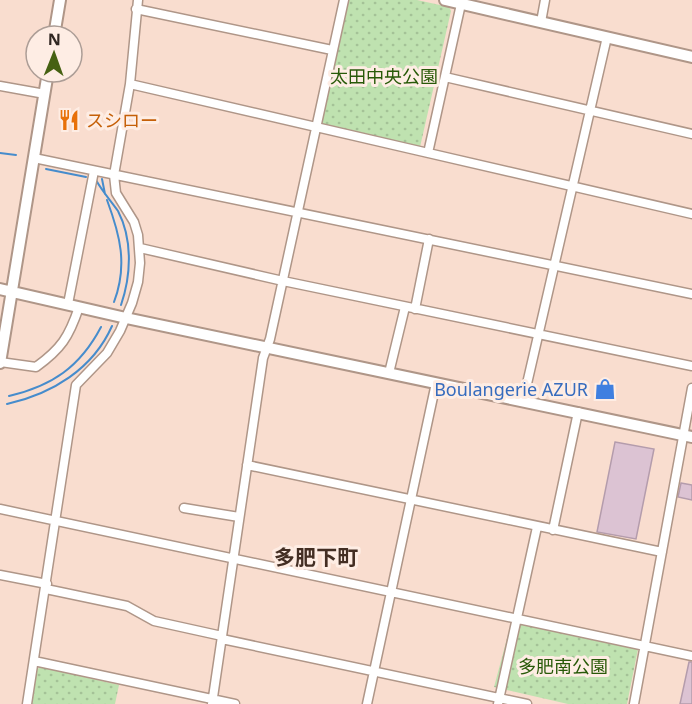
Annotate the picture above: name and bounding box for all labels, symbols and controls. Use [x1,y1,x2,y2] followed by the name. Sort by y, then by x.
[24,24,84,84] north arrow
[48,28,61,50] text: N
[330,64,438,88] park label: 太田中央公園
[57,108,81,132] restaurant icon: スシロー
[86,108,158,132] place label: スシロー
[434,377,588,401] place label: Boulangerie AZUR
[593,377,617,401] shop icon: Boulangerie AZUR
[274,543,358,571] district label: 多肥下町
[518,654,608,678] park label: 多肥南公園

